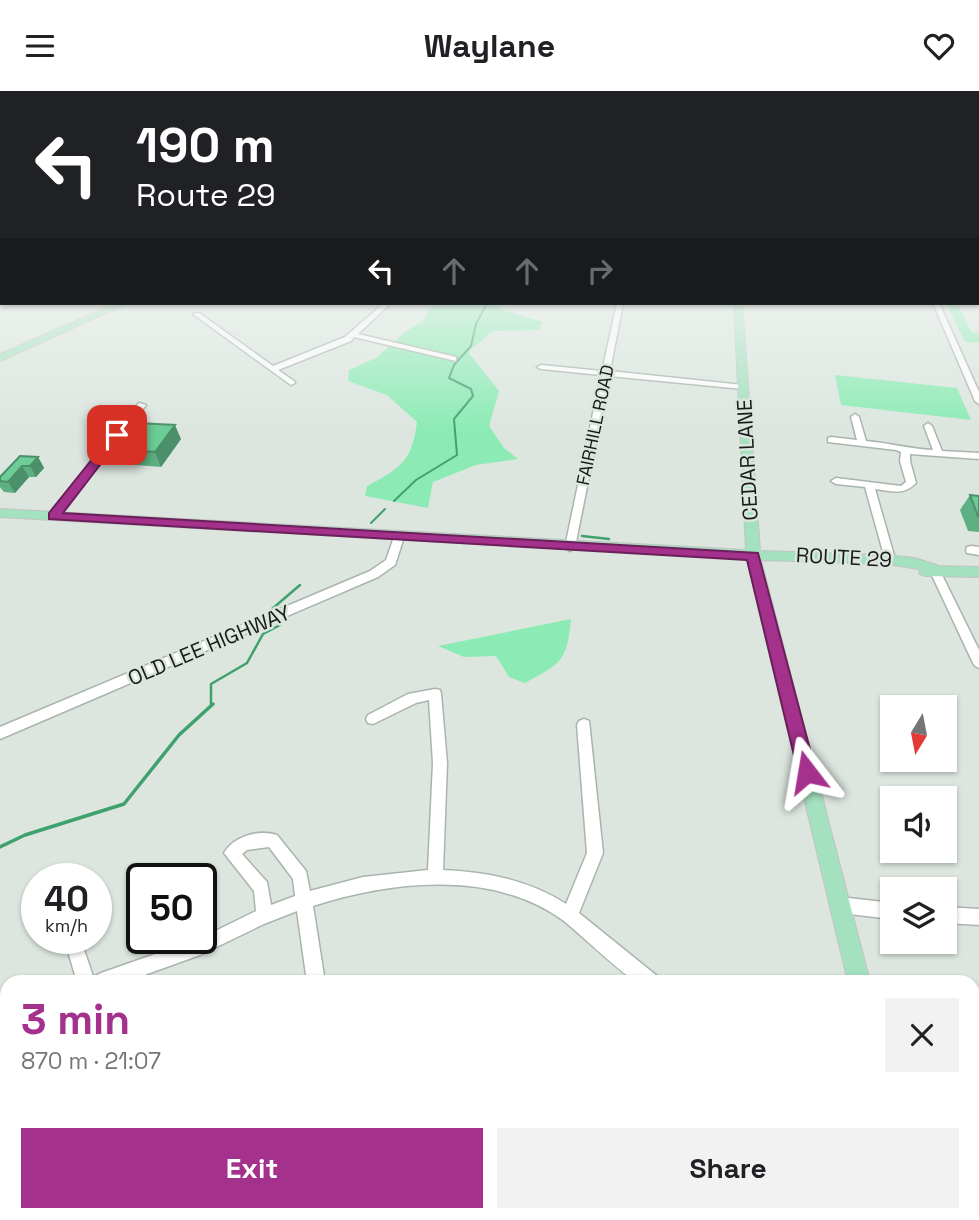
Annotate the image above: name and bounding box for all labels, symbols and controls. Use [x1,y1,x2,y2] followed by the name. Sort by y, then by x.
[424,26,555,66] text: Waylane
[21,27,59,65] icon: menu
[920,27,958,65] icon: heart
[136,114,274,176] text: 190 m
[21,119,112,210] icon: left
[136,175,276,215] text: Route 29
[362,252,400,290] icon: left
[435,252,473,290] icon: ahead
[508,252,546,290] icon: ahead
[581,252,619,290] icon: right
[571,363,619,487] street label: FAIRHILL ROAD
[730,399,764,521] street label: CEDAR LANE
[87,405,147,465] pin
[98,416,136,454] icon: arrive
[795,541,893,573] street label: ROUTE 29
[124,598,295,691] street label: OLD LEE HIGHWAY
[880,695,957,772] north arrow
[880,695,957,954] map controls
[770,735,844,809] position arrow
[880,786,957,863] button: sound
[126,863,217,954] speed limit sign: 50
[44,877,89,921] text: 40
[880,877,957,954] button: layers
[45,914,88,937] text: km/h
[21,993,130,1046] text: 3 min
[885,998,959,1072] button: close
[21,1046,161,1076] text: 870 m · 21:07
[21,1128,483,1208] button: Exit
[497,1128,959,1208] button: Share

